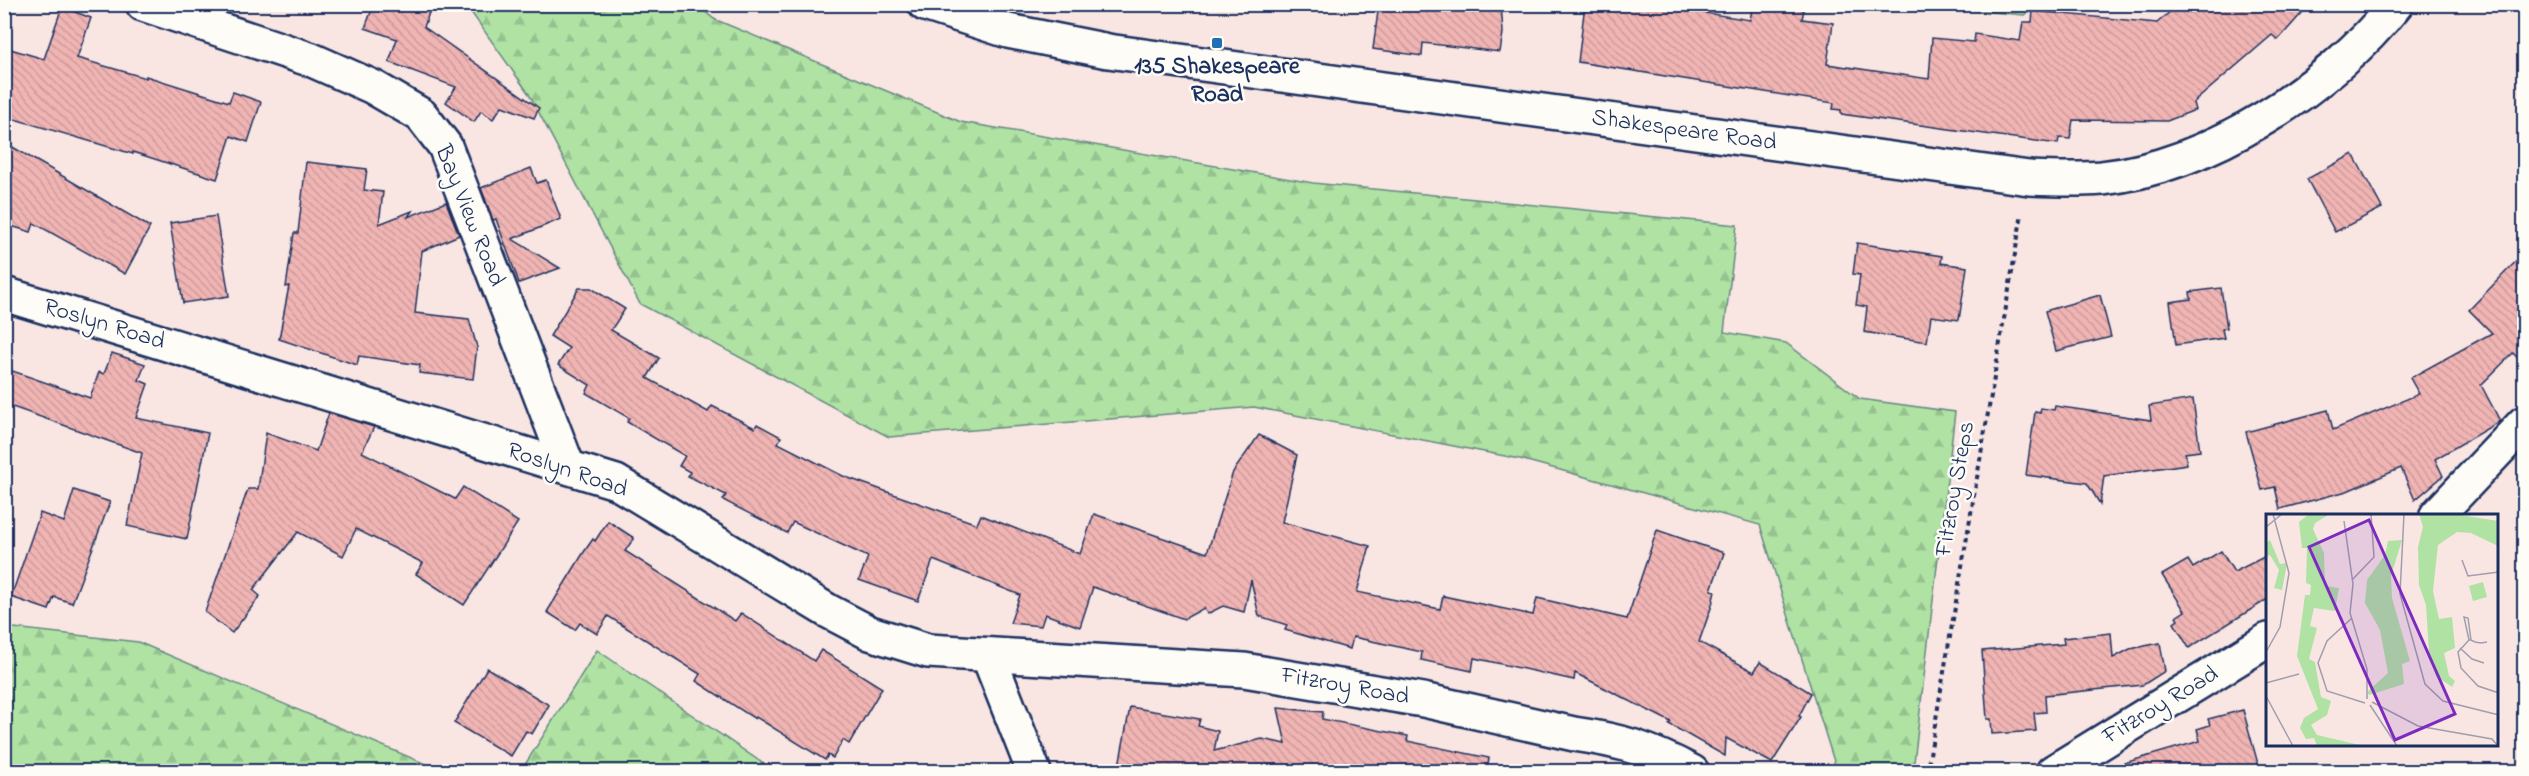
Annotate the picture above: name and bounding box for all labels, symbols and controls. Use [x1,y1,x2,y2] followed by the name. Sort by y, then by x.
[1210,36,1224,50] marker: 135 Shakespeare Road
[1134,50,1301,113] place label: 135 Shakespeare Road
[1589,101,1779,161] street label: Shakespeare Road
[423,139,514,293] street label: Bay View Road
[39,290,170,361] street label: Roslyn Road
[1927,419,1986,561] street label: Fitzroy Steps
[502,434,632,509] street label: Roslyn Road
[2266,514,2499,746] inset map
[2096,657,2226,756] street label: Fitzroy Road
[1277,658,1412,717] street label: Fitzroy Road

